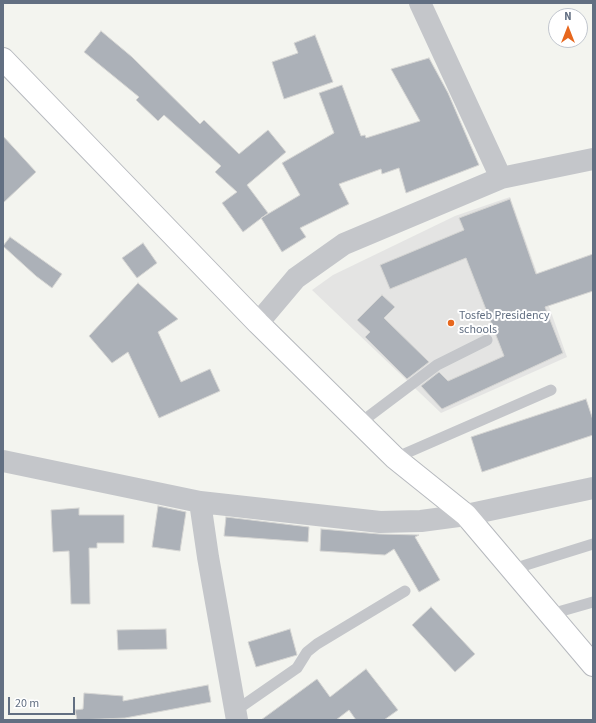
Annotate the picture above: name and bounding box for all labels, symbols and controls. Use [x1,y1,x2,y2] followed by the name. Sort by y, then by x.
[548,8,588,48] north arrow
[564,9,572,24] text: N
[459,309,550,337] place label: Tosfeb Presidency schools
[446,318,456,328] marker: Tosfeb Presidency schools
[10,689,77,715] scale bar
[15,695,39,712] text: 20 m

